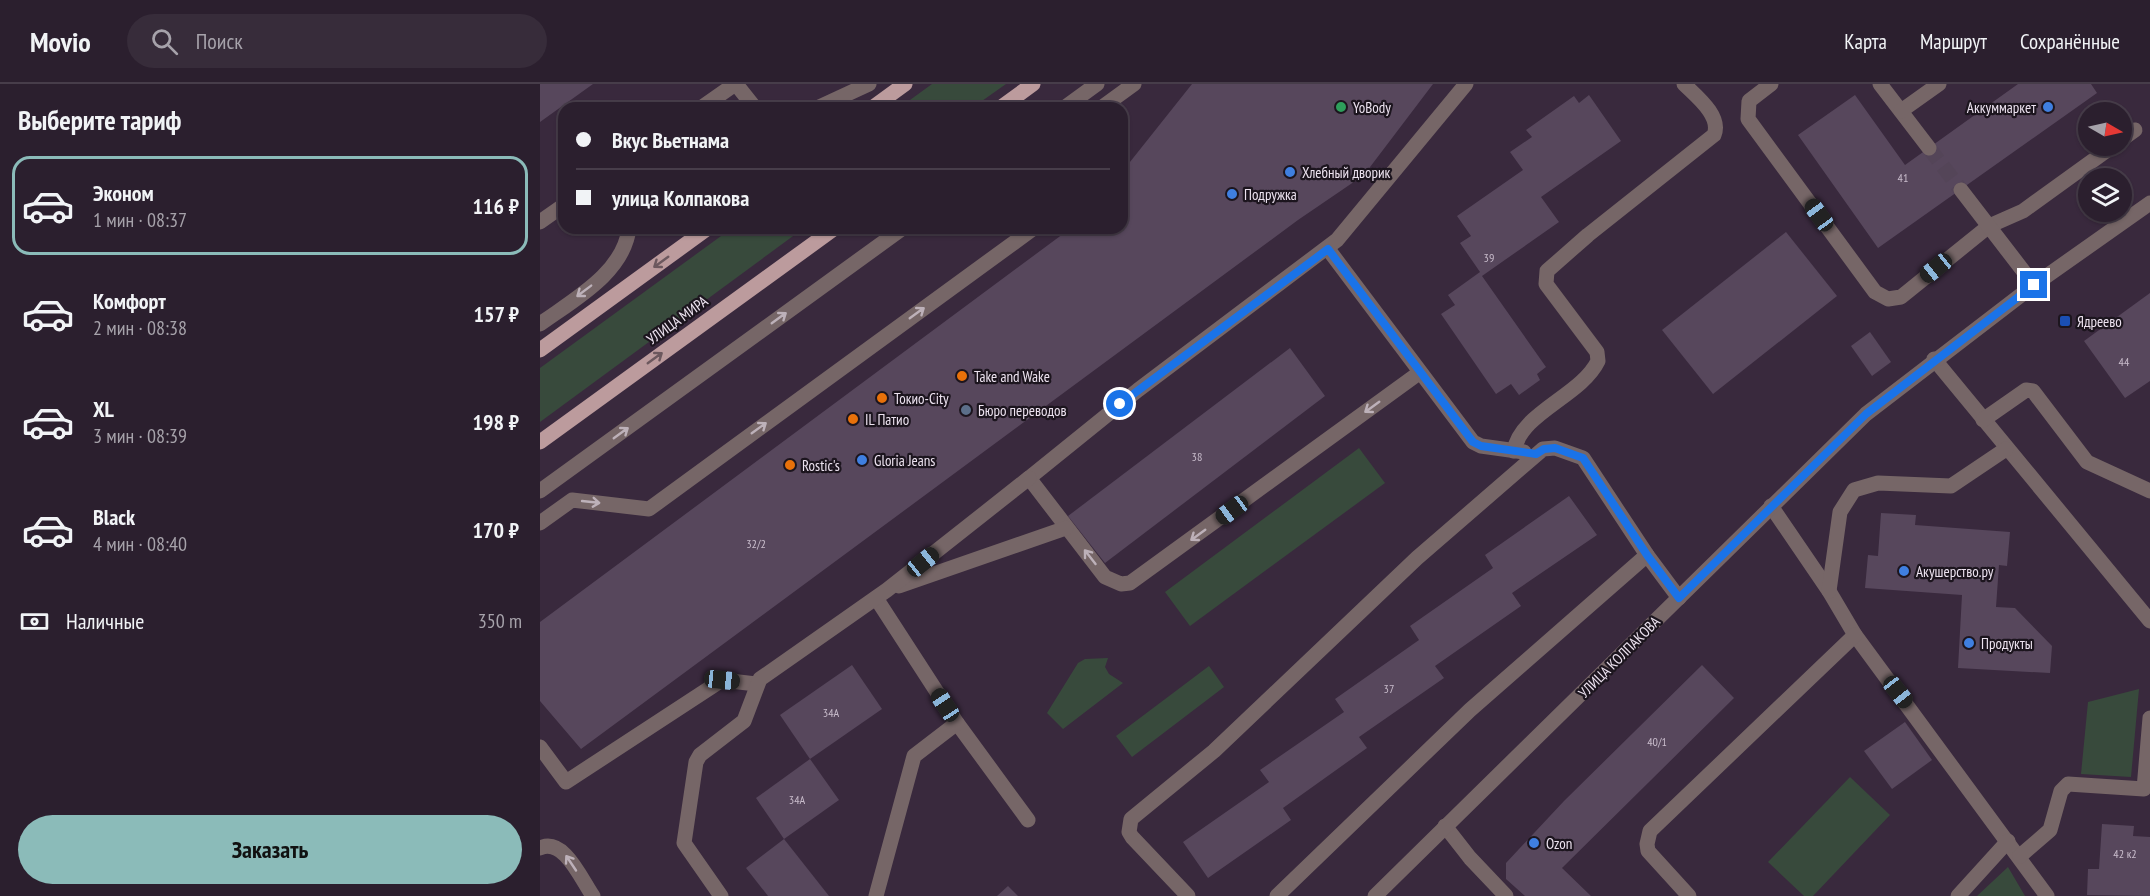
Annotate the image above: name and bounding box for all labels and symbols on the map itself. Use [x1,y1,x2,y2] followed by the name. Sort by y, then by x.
[1353,98,1391,117] place label: YoBody
[1967,98,2036,117] place label: Аккуммаркет
[1334,100,1348,114] marker: YoBody
[2041,100,2055,114] marker: Аккуммаркет
[2078,102,2132,156] north arrow
[1302,163,1391,182] place label: Хлебный дворик
[1283,165,1297,179] marker: Хлебный дворик
[1898,170,1908,185] house number: 41
[1244,185,1297,204] place label: Подружка
[1225,187,1239,201] marker: Подружка
[1801,195,1837,235] car
[1484,250,1494,265] house number: 39
[1916,250,1956,286] car
[654,256,670,269] one-way arrow
[2020,271,2047,298] route end
[577,284,593,297] one-way arrow
[643,291,712,349] street label: УЛИЦА МИРА
[908,307,924,320] one-way arrow
[771,312,787,324] one-way arrow
[2077,312,2122,331] place label: Ядреево
[2058,314,2072,328] marker: Ядреево
[647,352,663,364] one-way arrow
[2119,354,2130,369] house number: 44
[974,367,1050,386] place label: Take and Wake
[955,369,969,383] marker: Take and Wake
[894,389,949,408] place label: Токио-City
[1106,390,1133,417] route start
[875,391,889,405] marker: Токио-City
[978,401,1067,420] place label: Бюро переводов
[1364,401,1380,414] one-way arrow
[959,403,973,417] marker: Бюро переводов
[865,410,909,429] place label: IL Патио
[846,412,860,426] marker: IL Патио
[751,422,767,435] one-way arrow
[613,426,629,439] one-way arrow
[1192,449,1202,464] house number: 38
[874,451,935,470] place label: Gloria Jeans
[855,453,869,467] marker: Gloria Jeans
[802,456,840,475] place label: Rostic's
[783,458,797,472] marker: Rostic's
[1212,492,1252,528] car
[581,497,601,508] one-way arrow
[1190,529,1206,541] one-way arrow
[746,536,766,551] house number: 32/2
[903,544,943,580] car
[1083,550,1096,566] one-way arrow
[1916,562,1994,581] place label: Акушерство.ру
[1897,564,1911,578] marker: Акушерство.ру
[1574,612,1664,702] street label: УЛИЦА КОЛПАКОВА
[1981,634,2033,653] place label: Продукты
[1962,636,1976,650] marker: Продукты
[703,669,741,691] car
[1880,672,1916,712] car
[1384,681,1394,696] house number: 37
[928,685,962,725] car
[823,705,840,720] house number: 34А
[1647,734,1667,749] house number: 40/1
[789,792,806,807] house number: 34А
[1546,834,1572,853] place label: Ozon
[1527,836,1541,850] marker: Ozon
[2113,846,2137,861] house number: 42 к2
[564,855,577,872] one-way arrow

